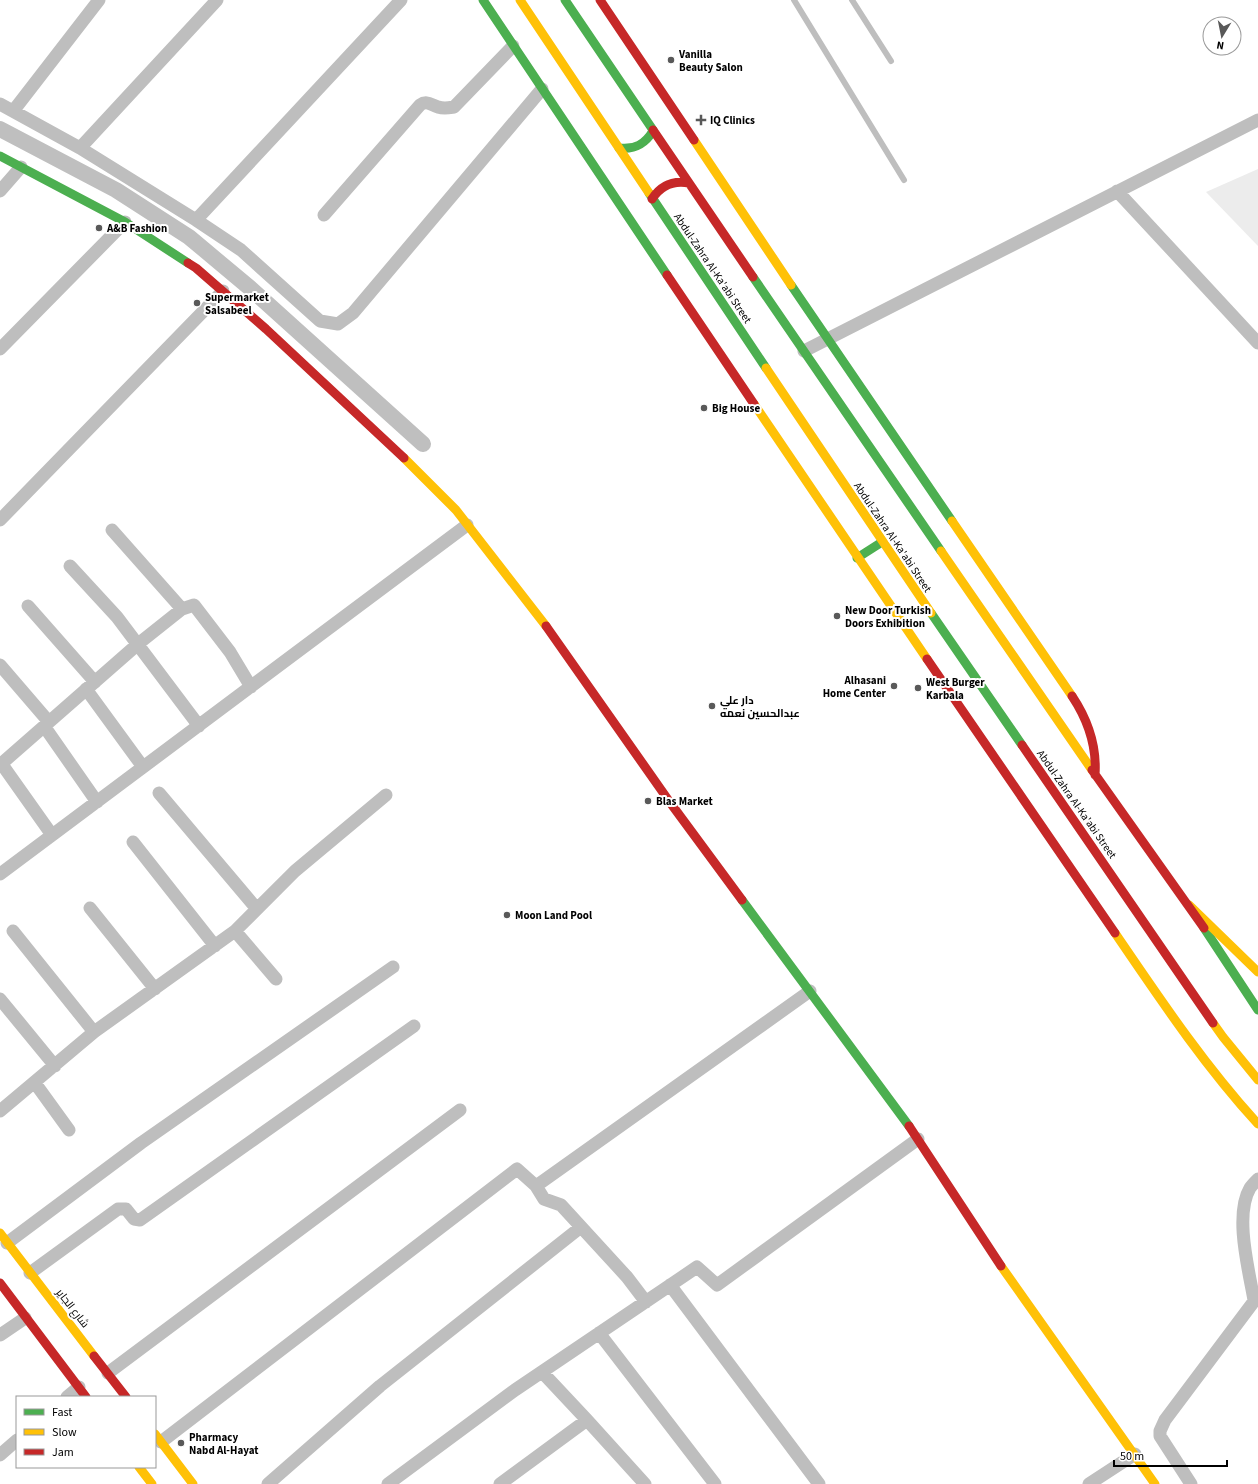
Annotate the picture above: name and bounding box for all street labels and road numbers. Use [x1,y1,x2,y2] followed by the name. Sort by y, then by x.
[670,210,755,326] street label: Abdul-Zahra Al-Ka'abi Street
[850,479,935,595] street label: Abdul-Zahra Al-Ka'abi Street
[1033,747,1120,862] street label: Abdul-Zahra Al-Ka'abi Street
[52,1285,93,1331] street label: شارع الجاير

